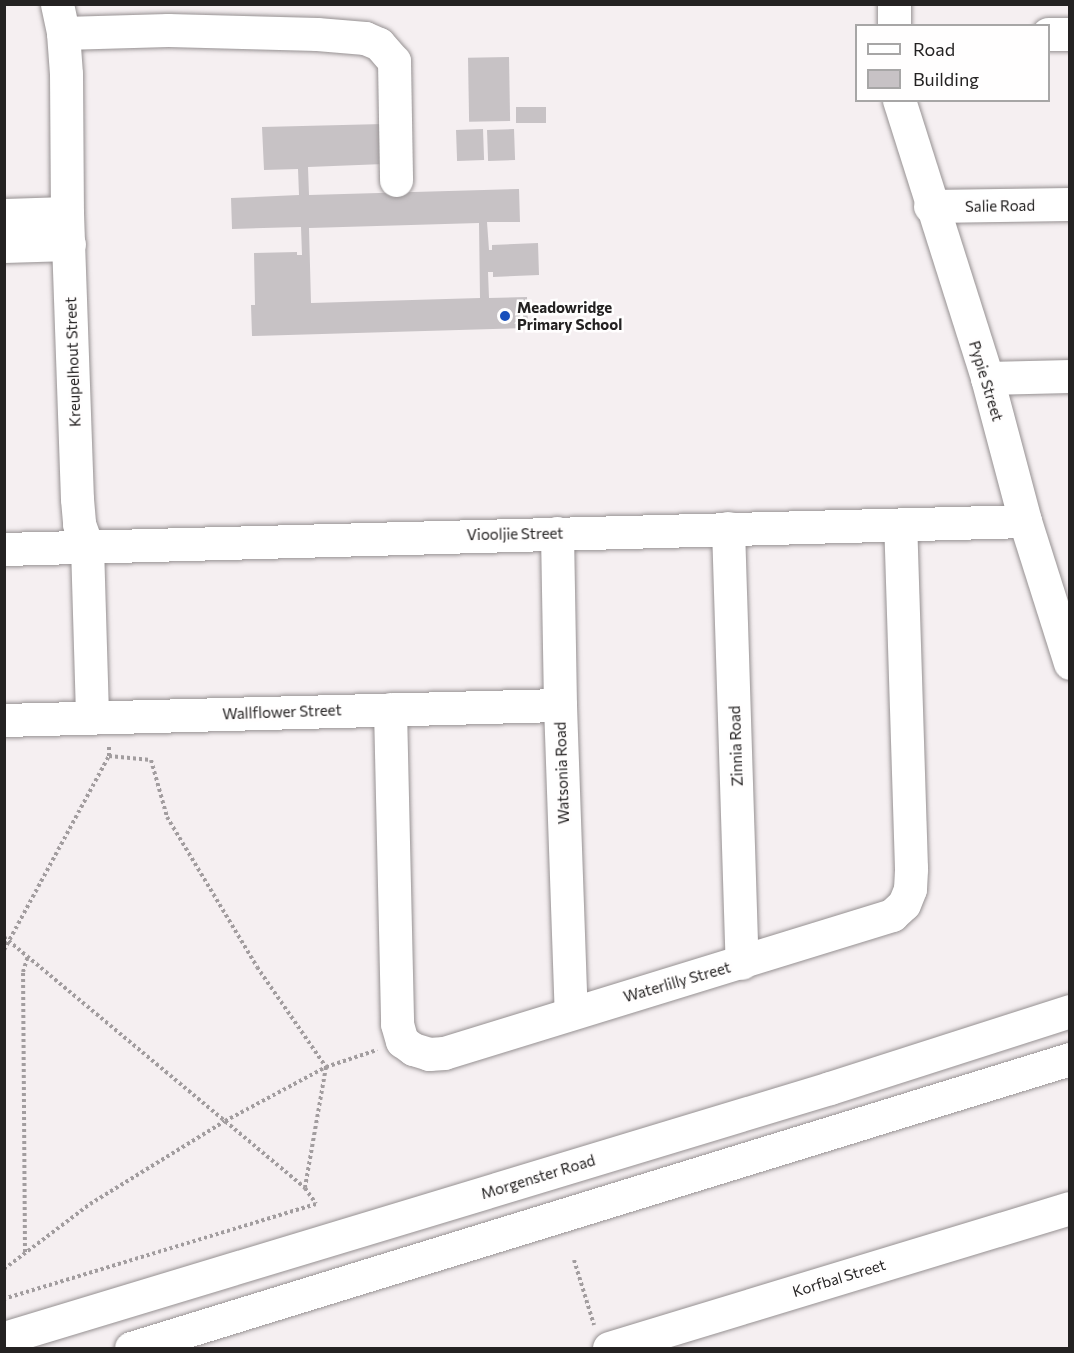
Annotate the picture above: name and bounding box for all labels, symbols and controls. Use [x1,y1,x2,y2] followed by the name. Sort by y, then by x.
[855,24,1050,102] legend
[913,38,955,60] text: Road
[913,68,979,90] text: Building
[965,196,1035,216] street label: Salie Road
[62,297,84,427] street label: Kreupelhout Street
[517,298,622,333] place label: Meadowridge Primary School
[498,309,512,323] marker: Meadowridge Primary School
[965,339,1007,423] street label: Pypie Street
[466,524,564,544] street label: Viooljie Street
[222,701,342,723] street label: Wallflower Street
[726,705,746,787] street label: Zinnia Road
[551,721,573,825] street label: Watsonia Road
[621,958,733,1006] street label: Waterlilly Street
[479,1151,597,1203] street label: Morgenster Road
[790,1255,888,1301] street label: Korfbal Street

